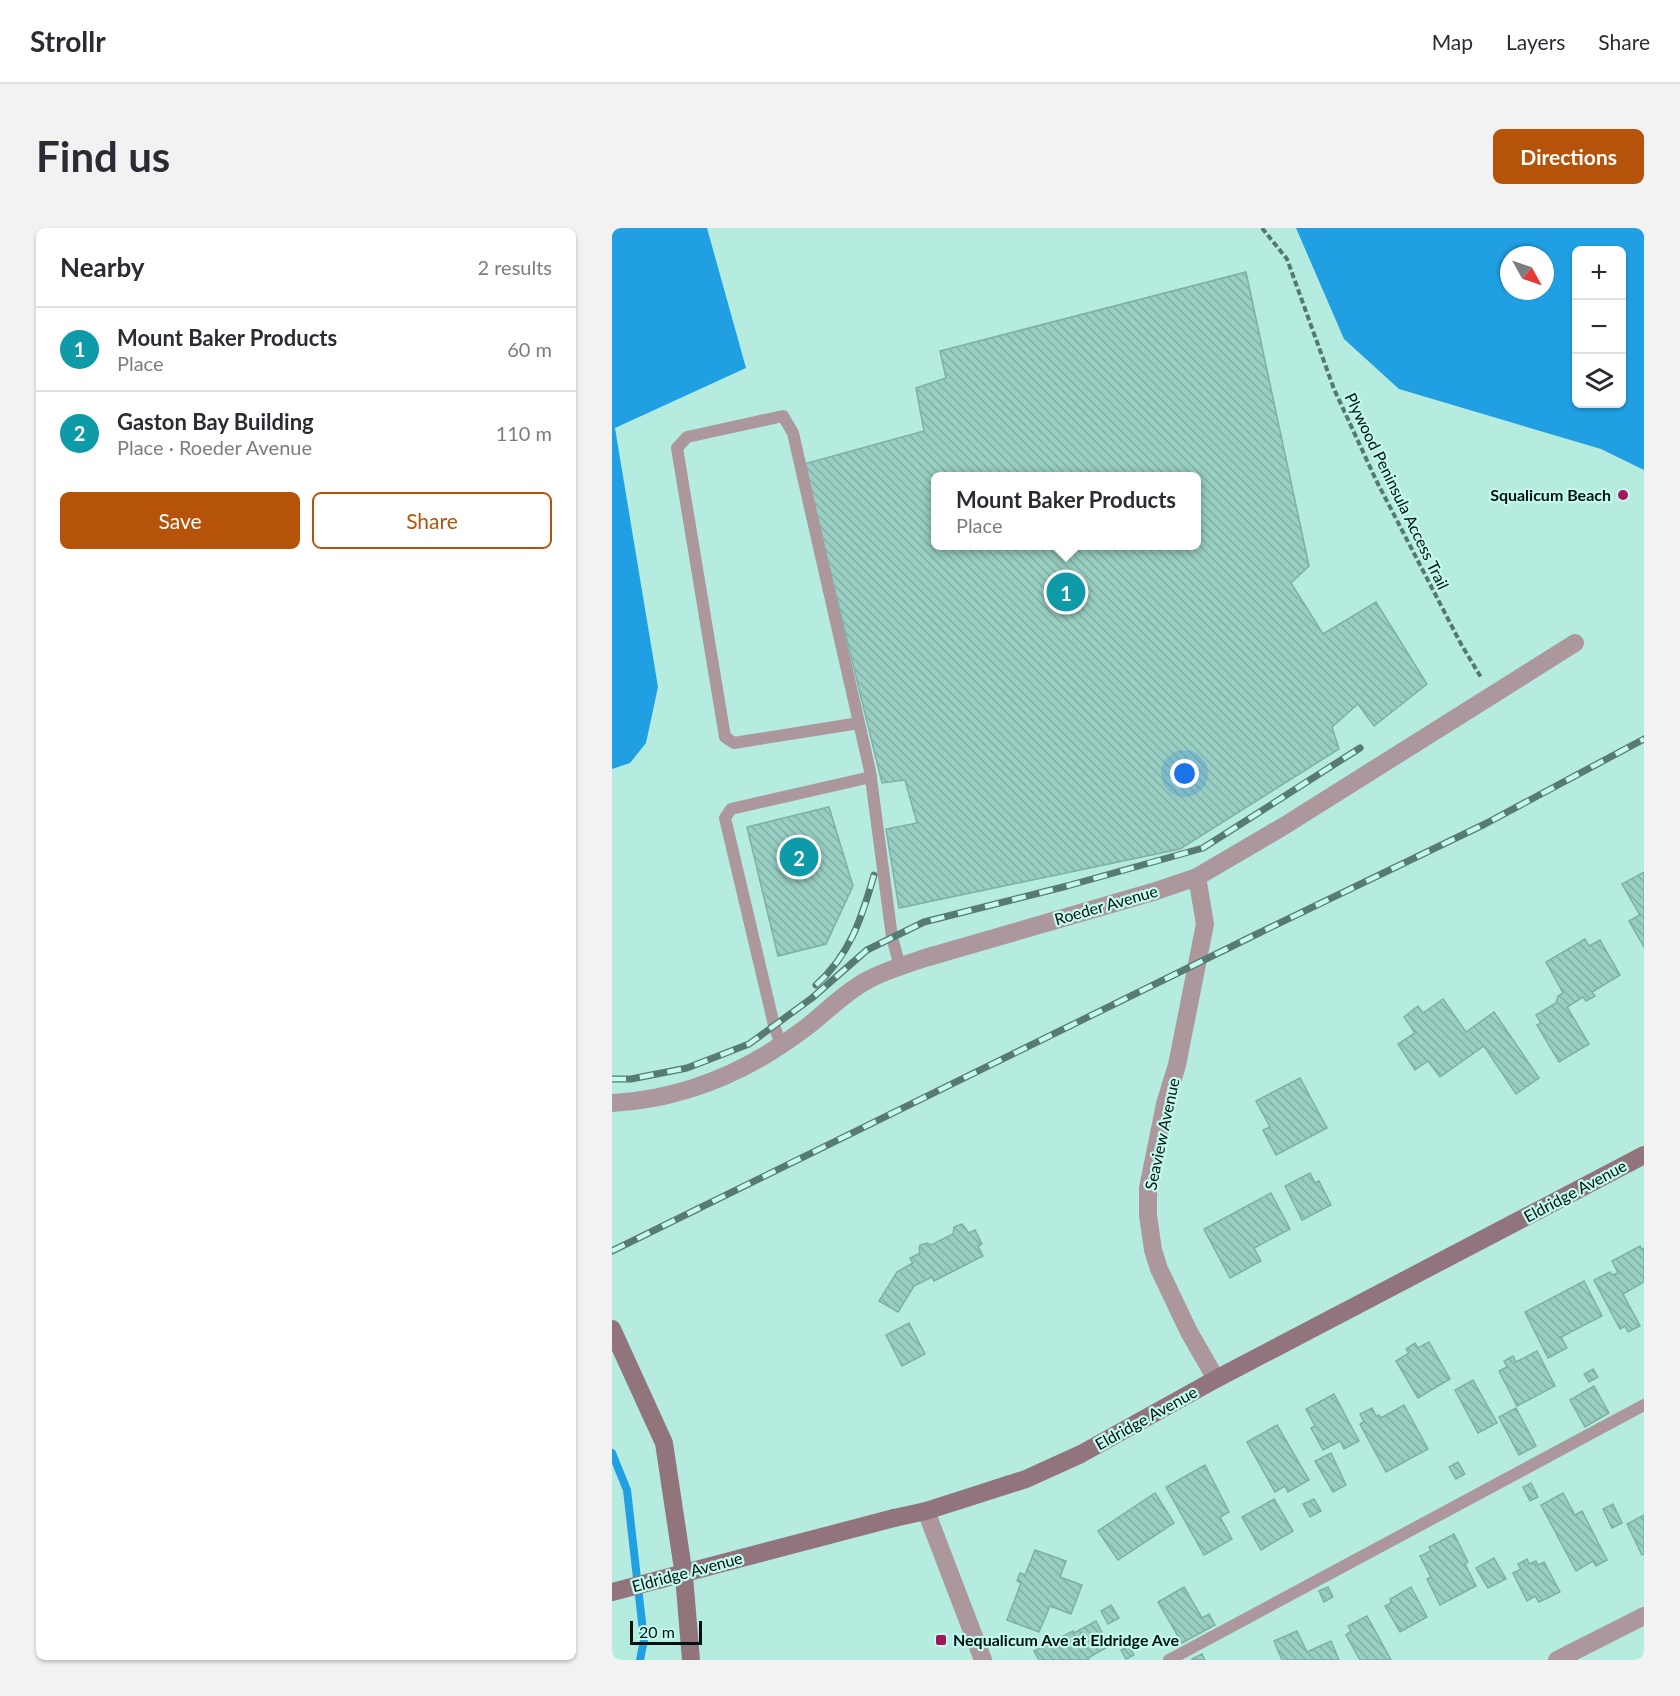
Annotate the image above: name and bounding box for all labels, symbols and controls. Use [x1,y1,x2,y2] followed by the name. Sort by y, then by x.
[30,24,106,58] text: Strollr
[1432,29,1473,54] text: Map
[1506,29,1565,54] text: Layers
[1598,29,1650,54] text: Share
[1493,129,1644,184] button: Directions
[36,131,170,181] text: Find us
[1500,246,1554,300] north arrow
[1572,246,1626,408] map controls
[1572,246,1626,300] button: +
[60,251,145,283] text: Nearby
[477,255,552,279] text: 2 results
[1572,300,1626,354] button: −
[117,324,337,351] text: Mount Baker Products
[74,337,85,361] text: 1
[507,337,552,361] text: 60 m
[117,351,164,375] text: Place
[1572,354,1626,408] button: layers
[1342,389,1453,592] street label: Plywood Peninsula Access Trail
[117,408,314,435] text: Gaston Bay Building
[74,421,85,445] text: 2
[496,421,552,445] text: 110 m
[117,435,312,459] text: Place · Roeder Avenue
[931,472,1201,550] popup
[1490,485,1611,504] place label: Squalicum Beach
[956,486,1176,513] text: Mount Baker Products
[1616,488,1630,502] marker: Squalicum Beach
[60,492,300,549] button: Save
[312,492,552,549] button: Share
[956,513,1002,537] text: Place
[1046,570,1086,614] pin: 1
[1170,759,1199,788] your location
[780,834,819,880] pin: 2
[1052,881,1160,928] street label: Roeder Avenue
[1140,1076,1183,1192] street label: Seaview Avenue
[1520,1155,1629,1226] street label: Eldridge Avenue
[1091,1382,1200,1453] street label: Eldridge Avenue
[629,1548,744,1595] street label: Eldridge Avenue
[630,1618,702,1646] scale bar
[639,1622,675,1641] text: 20 m
[953,1630,1179,1649] place label: Nequalicum Ave at Eldridge Ave
[934,1633,948,1647] marker: Nequalicum Ave at Eldridge Ave

